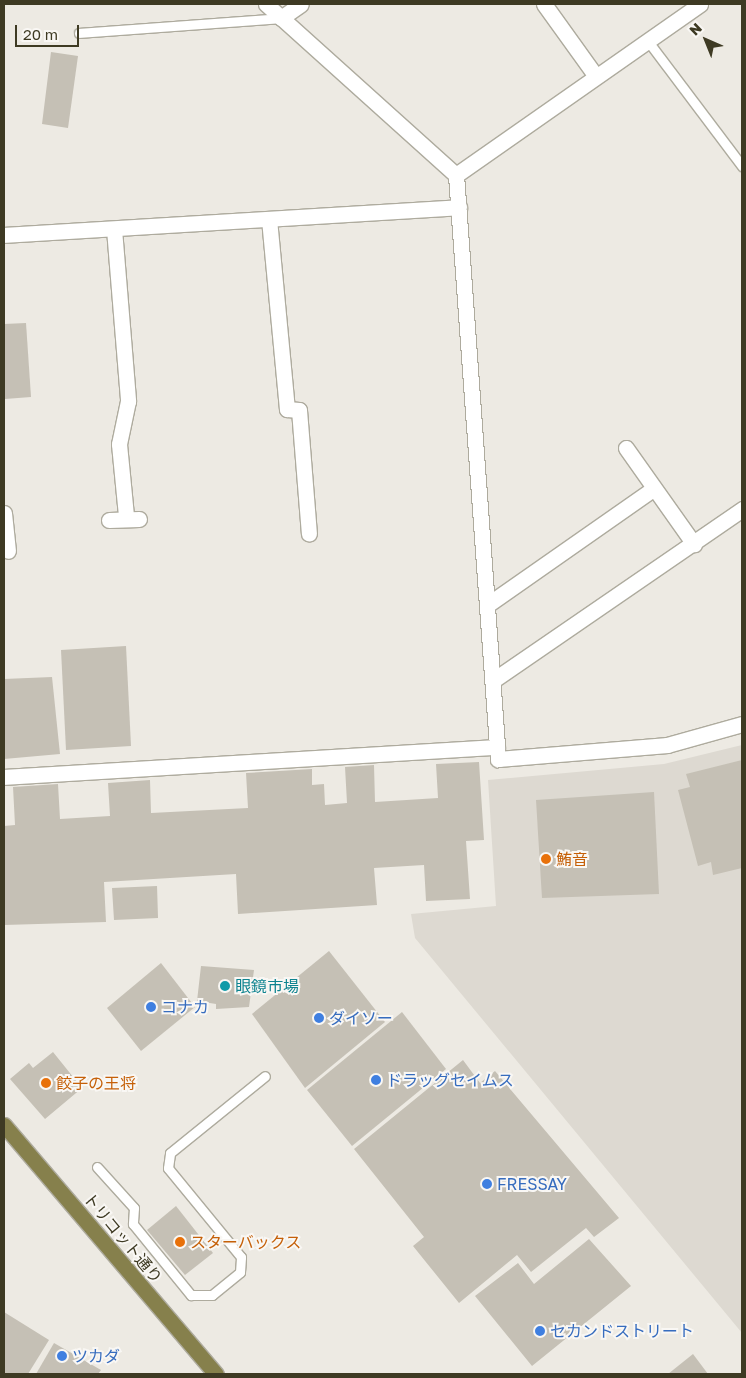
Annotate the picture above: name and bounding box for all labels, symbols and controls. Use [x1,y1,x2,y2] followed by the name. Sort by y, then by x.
[18,15,81,47] scale bar
[681,15,731,65] north arrow
[685,19,705,39] text: N
[23,25,58,43] text: 20 m
[556,849,588,869] place label: 鮪音
[540,853,552,865] marker: 鮪音
[235,976,299,996] place label: 眼鏡市場
[219,980,231,992] marker: 眼鏡市場
[161,997,209,1017] place label: コナカ
[145,1001,157,1013] marker: コナカ
[329,1008,393,1028] place label: ダイソー
[313,1012,325,1024] marker: ダイソー
[386,1070,514,1090] place label: ドラッグセイムス
[56,1073,136,1093] place label: 餃子の王将
[370,1074,382,1086] marker: ドラッグセイムス
[40,1077,52,1089] marker: 餃子の王将
[497,1174,567,1194] place label: FRESSAY
[481,1178,493,1190] marker: FRESSAY
[80,1189,166,1287] street label: トリコット通り
[190,1232,302,1252] place label: スターバックス
[174,1236,186,1248] marker: スターバックス
[550,1321,694,1341] place label: セカンドストリート
[534,1325,546,1337] marker: セカンドストリート
[72,1346,120,1366] place label: ツカダ
[56,1350,68,1362] marker: ツカダ

